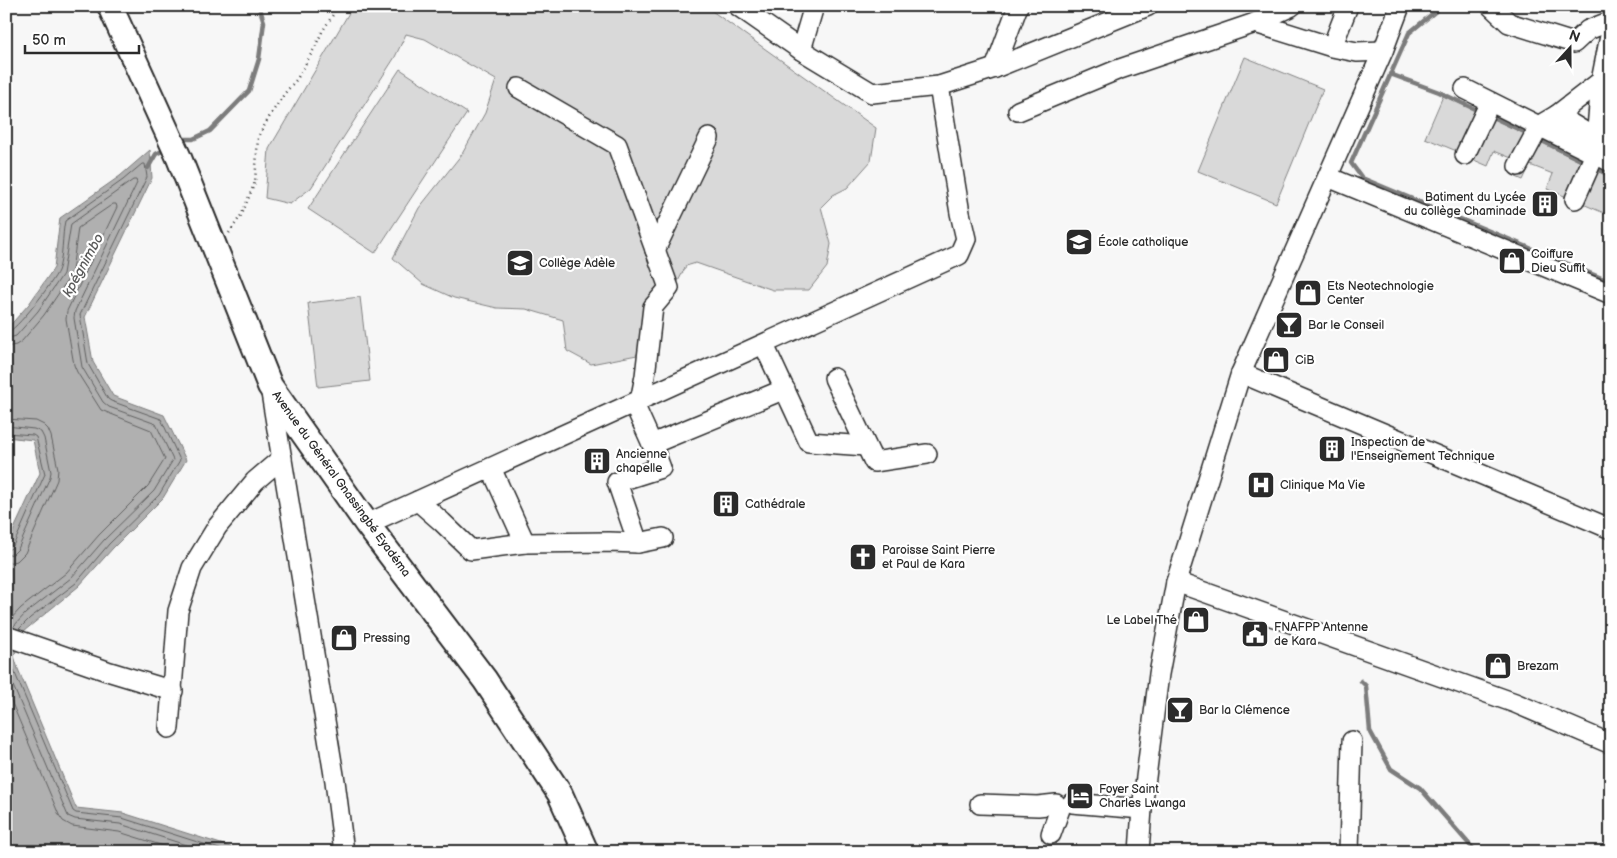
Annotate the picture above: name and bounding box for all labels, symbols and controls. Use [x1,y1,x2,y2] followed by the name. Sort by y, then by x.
[25,22,139,54] scale bar
[1544,22,1594,72] north arrow
[1567,27,1582,46] text: N
[32,31,66,50] text: 50 m
[1530,189,1560,219] building icon: Batiment du Lycée du collège Chaminade
[1404,190,1526,219] place label: Batiment du Lycée du collège Chaminade
[1064,227,1094,257] school or university icon: École catholique
[59,230,107,300] water label: kpégnimbo
[1098,234,1188,250] place label: École catholique
[1497,246,1527,276] shop icon: Coiffure Dieu Suffit
[1531,247,1586,276] place label: Coiffure Dieu Suffit
[505,248,535,278] school or university icon: Collège Adèle
[539,256,615,271] place label: Collège Adèle
[1293,278,1323,308] shop icon: Ets Neotechnologie Center
[1327,279,1434,308] place label: Ets Neotechnologie Center
[1274,310,1304,340] bar icon: Bar le Conseil
[1308,318,1384,333] place label: Bar le Conseil
[1261,345,1291,375] shop icon: CiB
[1295,353,1315,368] place label: CiB
[268,388,414,580] street label: Avenue du Général Gnassingbé Eyadéma
[1317,434,1347,464] building icon: Inspection de l'Enseignement Technique
[1351,435,1495,464] place label: Inspection de l'Enseignement Technique
[582,446,612,476] building icon: Ancienne chapelle
[616,447,667,476] place label: Ancienne chapelle
[1246,470,1276,500] hospital icon: Clinique Ma Vie
[1280,478,1365,493] place label: Clinique Ma Vie
[711,489,741,519] building icon: Cathédrale
[745,497,805,512] place label: Cathédrale
[848,542,878,572] church icon: Paroisse Saint Pierre et Paul de Kara
[882,543,995,572] place label: Paroisse Saint Pierre et Paul de Kara
[1181,605,1211,635] shop icon: Le Label Thé
[1107,613,1177,628] place label: Le Label Thé
[1240,619,1270,649] public building icon: FNAFPP Antenne de Kara
[1274,620,1368,649] place label: FNAFPP Antenne de Kara
[329,623,359,653] shop icon: Pressing
[363,631,410,646] place label: Pressing
[1483,651,1513,681] shop icon: Brezam
[1517,659,1559,674] place label: Brezam
[1165,695,1195,725] bar icon: Bar la Clémence
[1199,703,1290,718] place label: Bar la Clémence
[1065,781,1095,811] hotel icon: Foyer Saint Charles Lwanga
[1099,782,1186,811] place label: Foyer Saint Charles Lwanga

